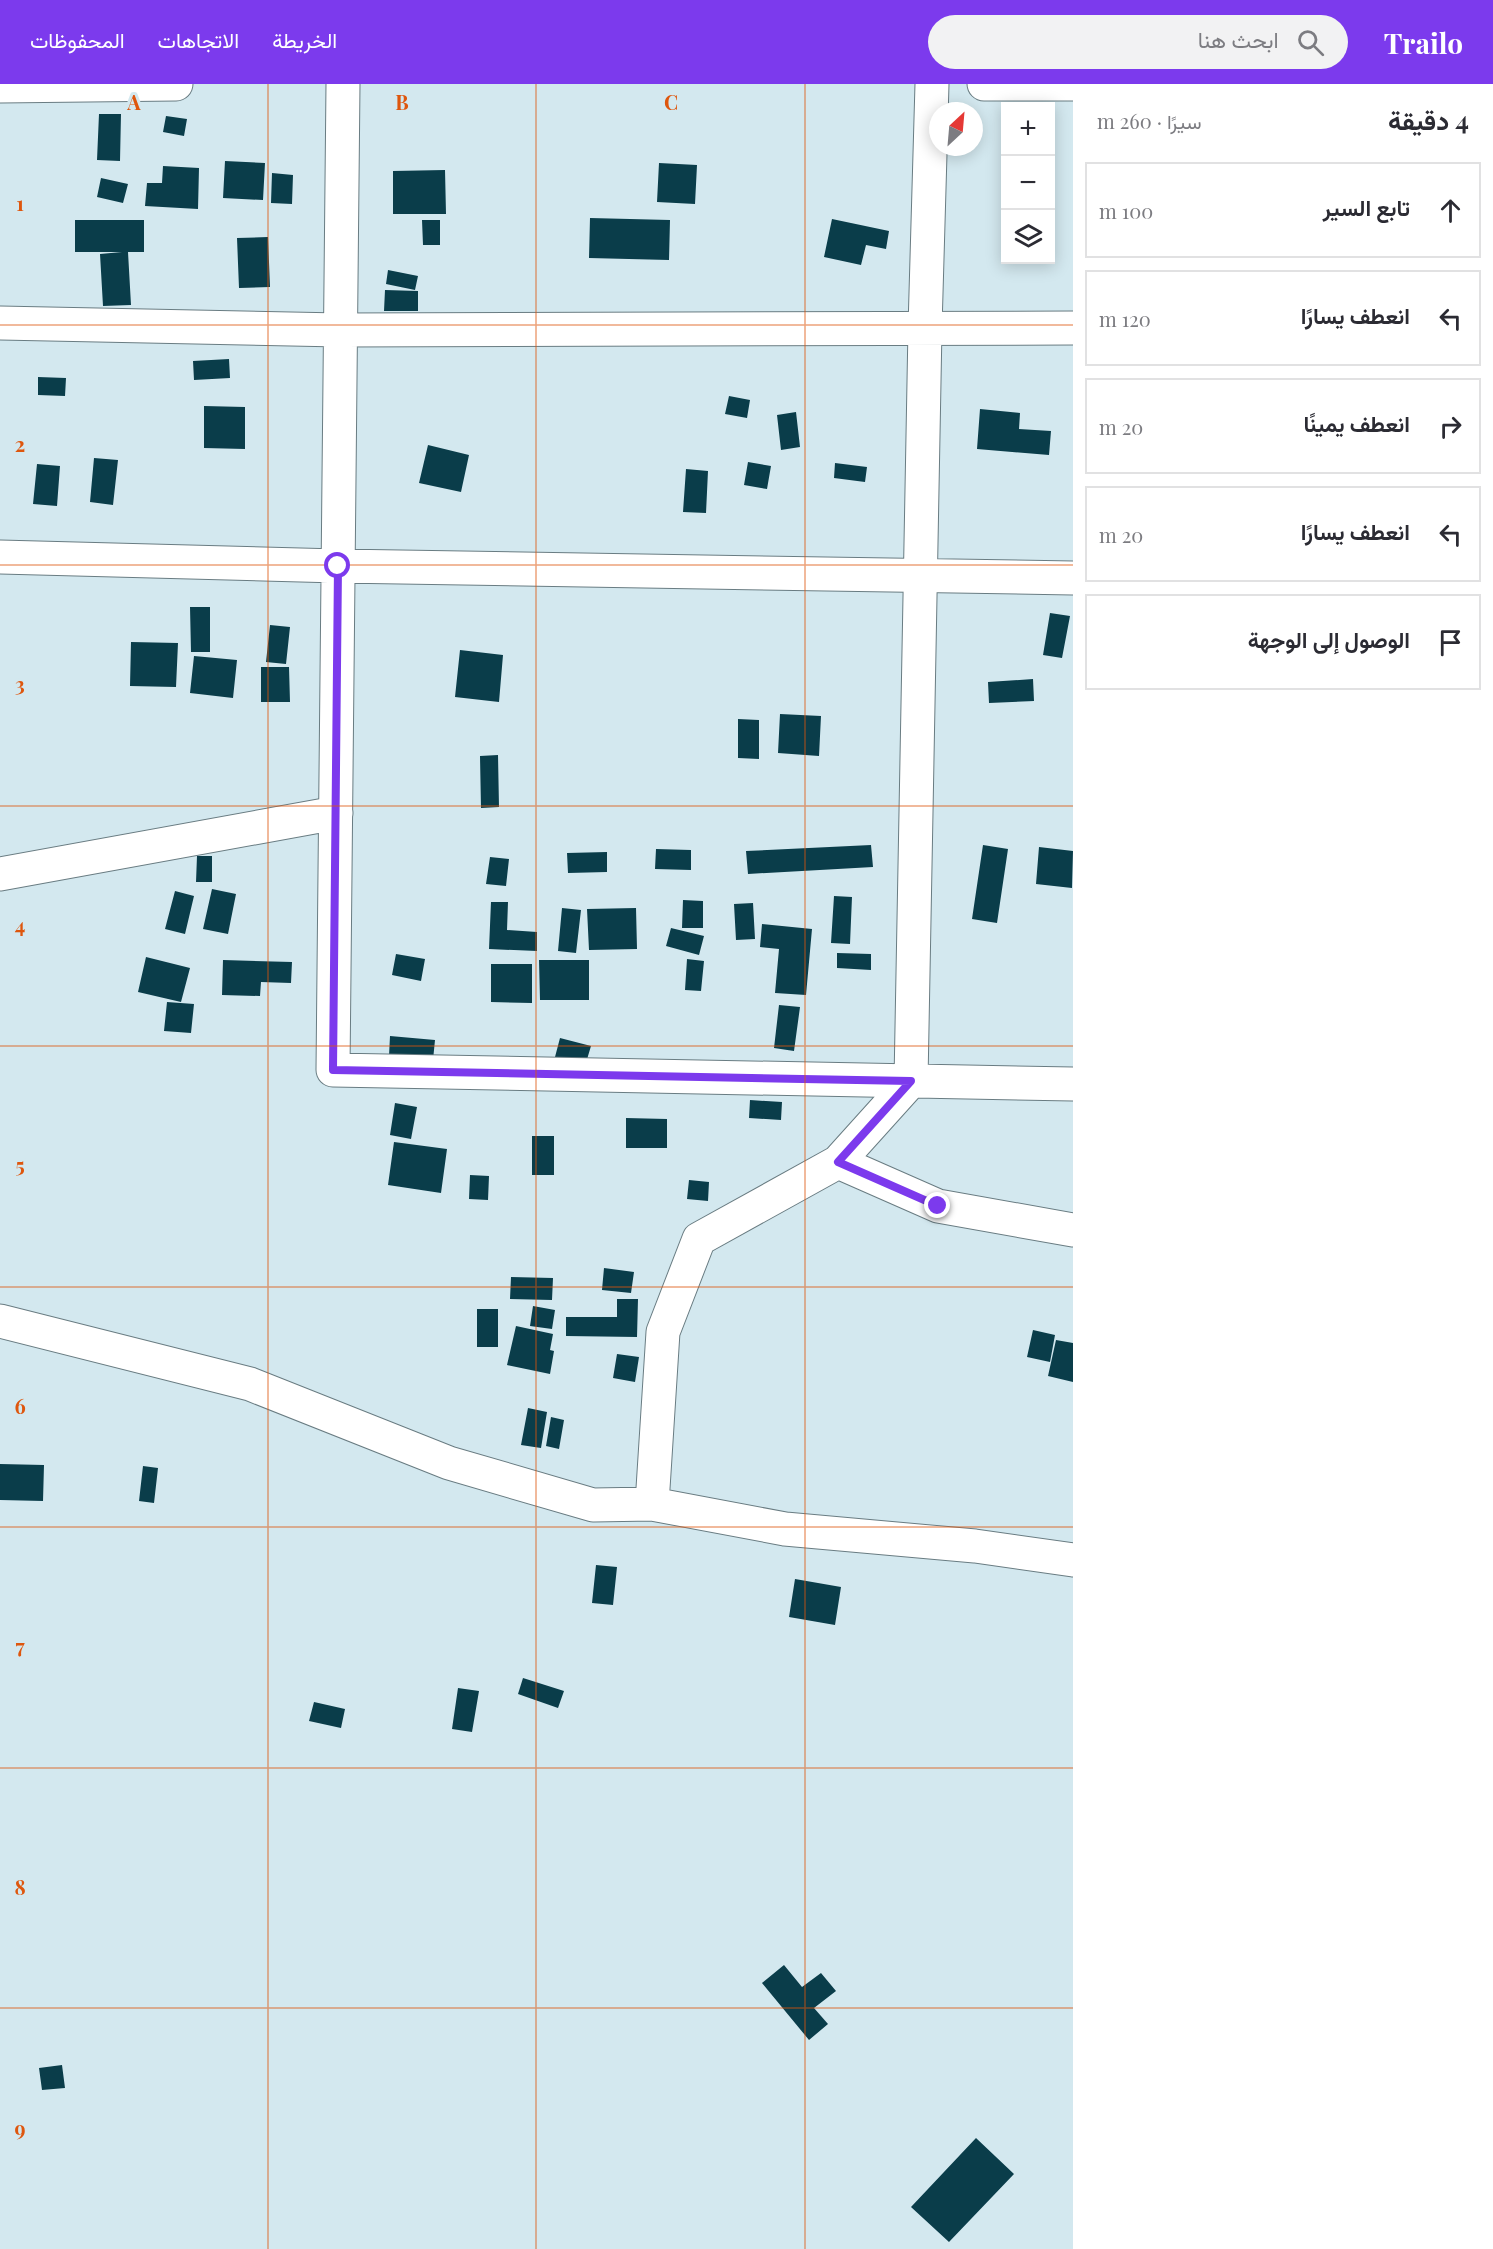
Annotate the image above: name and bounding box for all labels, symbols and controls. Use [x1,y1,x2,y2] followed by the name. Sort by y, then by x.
[928,15,1348,69] search box
[1198,24,1279,54] text: ابحث هنا
[1384,24,1463,61] text: Trailo
[30,25,125,53] text: المحفوظات
[158,25,239,53] text: الاتجاهات
[272,25,337,53] text: الخريطة
[1294,26,1327,59] icon: search
[126,88,141,115] text: A
[395,88,409,115] text: B
[664,88,678,115] text: C
[929,102,983,156] north arrow
[1001,102,1055,264] map controls
[1001,102,1055,156] button: +
[1388,102,1469,137] text: 4 دقيقة
[1097,107,1202,134] text: سيرًا · 260 m
[1001,156,1055,210] button: −
[16,189,24,216] text: 1
[1323,192,1410,222] text: تابع السير
[1434,194,1467,227] icon: ahead
[1099,197,1153,224] text: 100 m
[1001,210,1055,264] button: layers
[1301,300,1410,330] text: انعطف يسارًا
[1434,302,1467,335] icon: left
[1099,305,1151,332] text: 120 m
[1303,408,1410,438] text: انعطف يمينًا
[1434,410,1467,443] icon: right
[1099,413,1143,440] text: 20 m
[15,430,25,457] text: 2
[1301,516,1410,546] text: انعطف يسارًا
[1434,518,1467,551] icon: left
[1099,521,1143,548] text: 20 m
[324,552,350,578] route start
[1248,624,1410,654] text: الوصول إلى الوجهة
[1434,626,1467,659] icon: arrive
[15,670,25,697] text: 3
[15,911,25,938] text: 4
[15,1151,25,1178] text: 5
[924,1192,950,1218] route end
[14,1392,26,1419] text: 6
[15,1632,25,1659] text: 7
[14,1873,26,1900] text: 8
[14,2114,26,2141] text: 9

